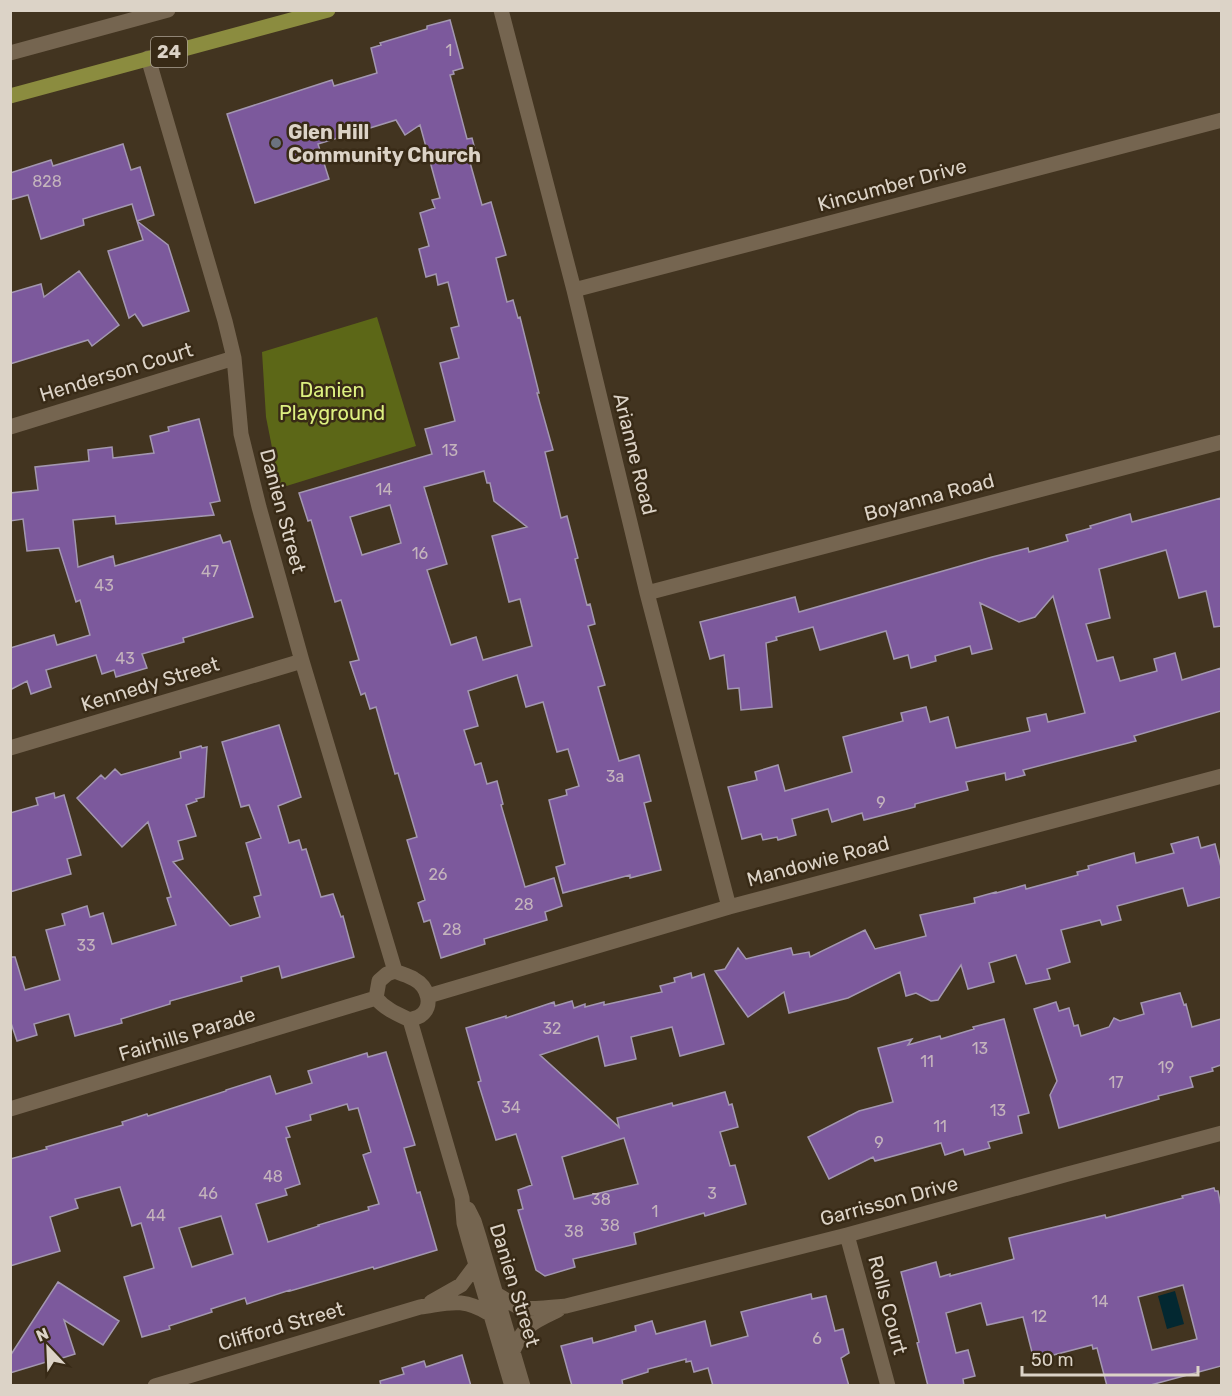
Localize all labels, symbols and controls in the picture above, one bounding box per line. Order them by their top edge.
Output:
road number: 24 [151,37,187,67]
house number: 1 [446,41,452,60]
place label: Glen Hill Community Church [288,120,481,167]
marker: Glen Hill Community Church [269,136,283,150]
street label: Kincumber Drive [815,154,969,216]
house number: 828 [32,172,62,191]
street label: Henderson Court [36,337,196,407]
park label: Danien Playground [279,378,385,425]
street label: Arianne Road [608,391,662,517]
house number: 13 [442,441,458,460]
street label: Danien Street [255,446,311,576]
street label: Boyanna Road [861,468,997,526]
house number: 14 [376,480,392,499]
house number: 16 [412,544,429,563]
house number: 47 [201,562,219,581]
house number: 43 [94,576,114,595]
house number: 43 [115,649,135,668]
street label: Kennedy Street [78,652,222,716]
house number: 3a [606,767,624,786]
house number: 9 [876,793,886,812]
street label: Mandowie Road [744,830,892,892]
house number: 26 [428,865,448,884]
house number: 28 [514,895,534,914]
house number: 28 [442,920,462,939]
house number: 33 [76,936,96,955]
street label: Fairhills Parade [116,1002,258,1066]
house number: 32 [542,1019,562,1038]
house number: 13 [972,1039,988,1058]
house number: 11 [920,1052,934,1071]
house number: 19 [1158,1058,1174,1077]
house number: 17 [1108,1073,1124,1092]
house number: 34 [501,1098,521,1117]
house number: 13 [990,1101,1006,1120]
house number: 11 [933,1117,947,1136]
house number: 9 [874,1133,884,1152]
house number: 48 [263,1167,283,1186]
street label: Garrisson Drive [817,1171,961,1231]
house number: 46 [198,1184,218,1203]
house number: 3 [707,1184,717,1203]
house number: 38 [591,1190,611,1209]
house number: 1 [652,1202,658,1221]
house number: 44 [146,1206,166,1225]
house number: 38 [600,1216,620,1235]
street label: Danien Street [485,1220,545,1350]
house number: 38 [564,1222,584,1241]
street label: Rolls Court [863,1253,913,1357]
house number: 14 [1092,1292,1108,1311]
street label: Clifford Street [215,1296,347,1355]
house number: 12 [1031,1307,1047,1326]
north arrow [18,1318,78,1378]
text: N [33,1324,51,1346]
house number: 6 [812,1329,822,1348]
scale bar [1022,1339,1198,1377]
text: 50 m [1031,1349,1074,1371]

